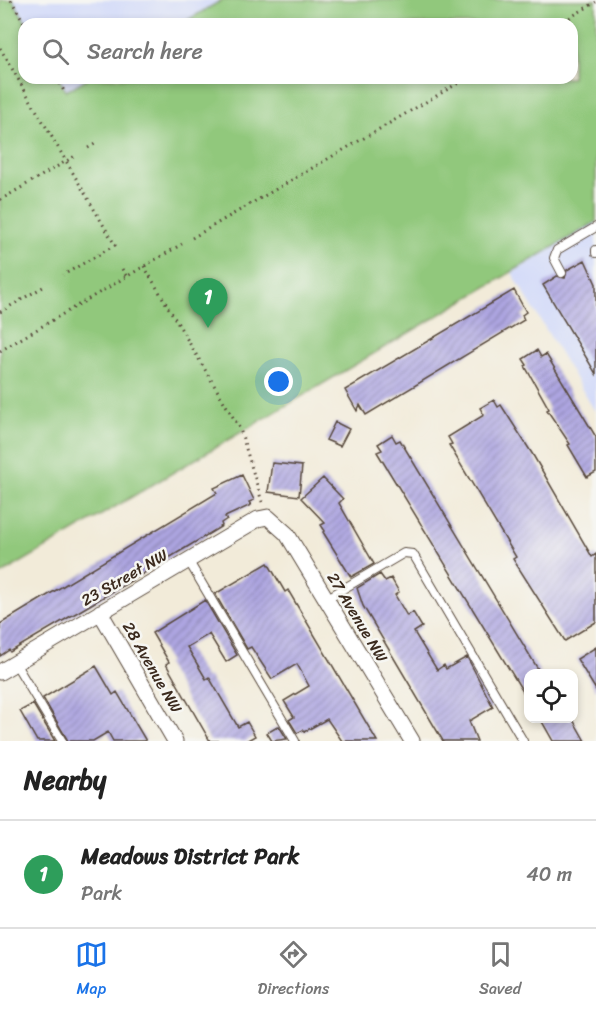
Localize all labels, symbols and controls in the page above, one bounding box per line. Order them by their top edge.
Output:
search box [18,18,578,84]
text: Search here [87,32,203,71]
icon: search [39,35,72,68]
pin: 1 [188,278,228,328]
your location [264,367,293,396]
street label: 23 Street NW [75,541,174,614]
street label: 27 Avenue NW [319,566,396,669]
street label: 28 Avenue NW [115,616,191,719]
map controls [524,669,578,723]
button: locate [524,669,578,723]
text: Nearby [24,757,106,803]
text: Meadows District Park [81,837,299,876]
text: 1 [39,857,48,892]
text: 40 m [526,857,572,892]
text: Park [81,876,122,911]
tab: Map [75,938,108,1003]
tab: Directions [258,938,329,1003]
tab: Saved [479,938,521,1003]

